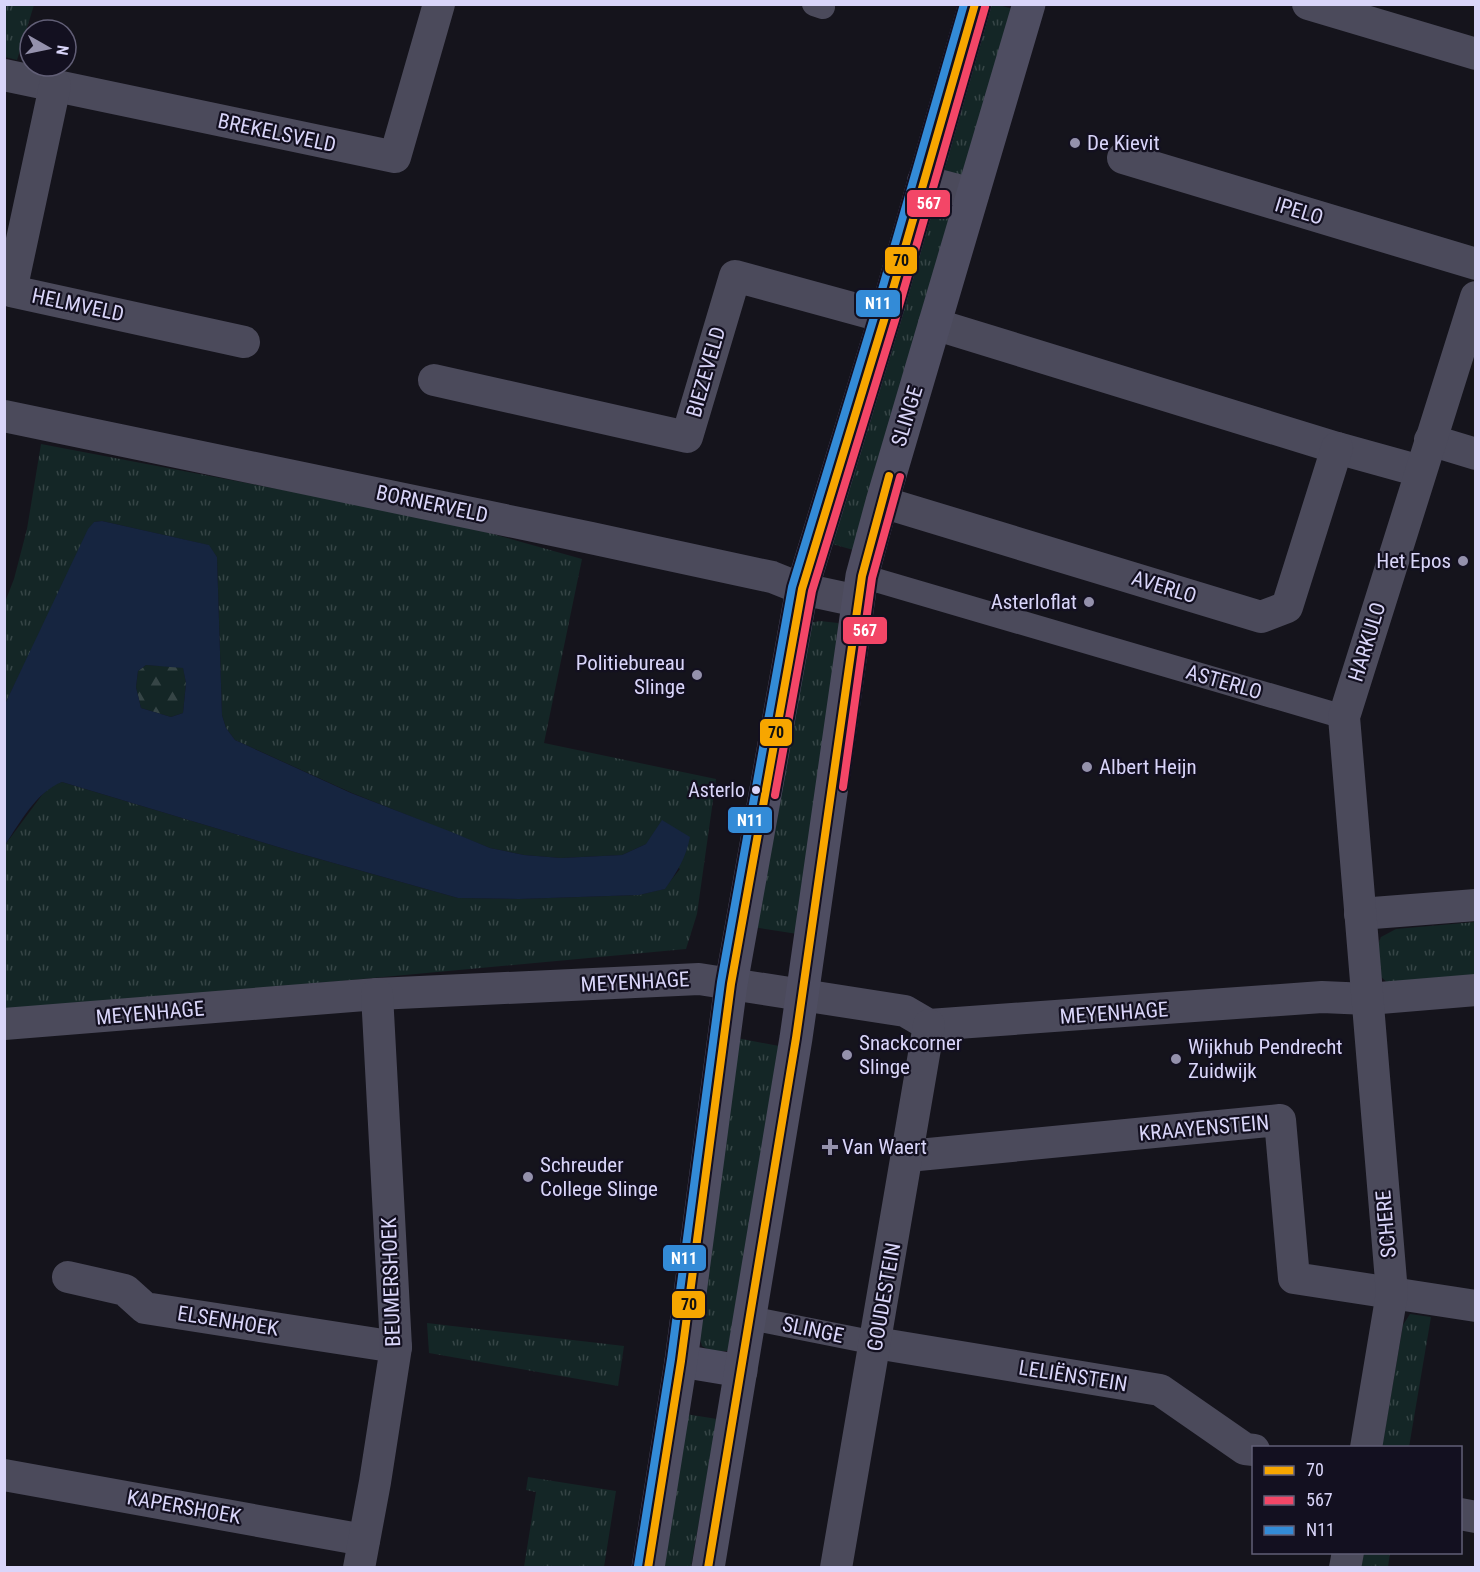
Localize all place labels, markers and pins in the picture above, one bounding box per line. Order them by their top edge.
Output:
place label: De Kievit [1087,131,1160,155]
marker: De Kievit [1068,136,1082,150]
place label: Het Epos [1376,549,1451,573]
marker: Het Epos [1456,554,1470,568]
place label: Asterloflat [991,590,1077,614]
marker: Asterloflat [1082,595,1096,609]
place label: Politiebureau Slinge [576,651,685,699]
marker: Politiebureau Slinge [690,668,704,682]
place label: Albert Heijn [1099,755,1197,779]
marker: Albert Heijn [1080,760,1094,774]
place label: Asterlo [688,778,745,802]
marker: Asterlo [750,784,762,796]
place label: Snackcorner Slinge [859,1031,962,1079]
place label: Wijkhub Pendrecht Zuidwijk [1188,1035,1343,1083]
marker: Snackcorner Slinge [840,1048,854,1062]
marker: Wijkhub Pendrecht Zuidwijk [1169,1052,1183,1066]
place label: Van Waert [842,1135,927,1159]
marker: Van Waert [823,1140,837,1154]
place label: Schreuder College Slinge [540,1153,658,1201]
marker: Schreuder College Slinge [521,1170,535,1184]

